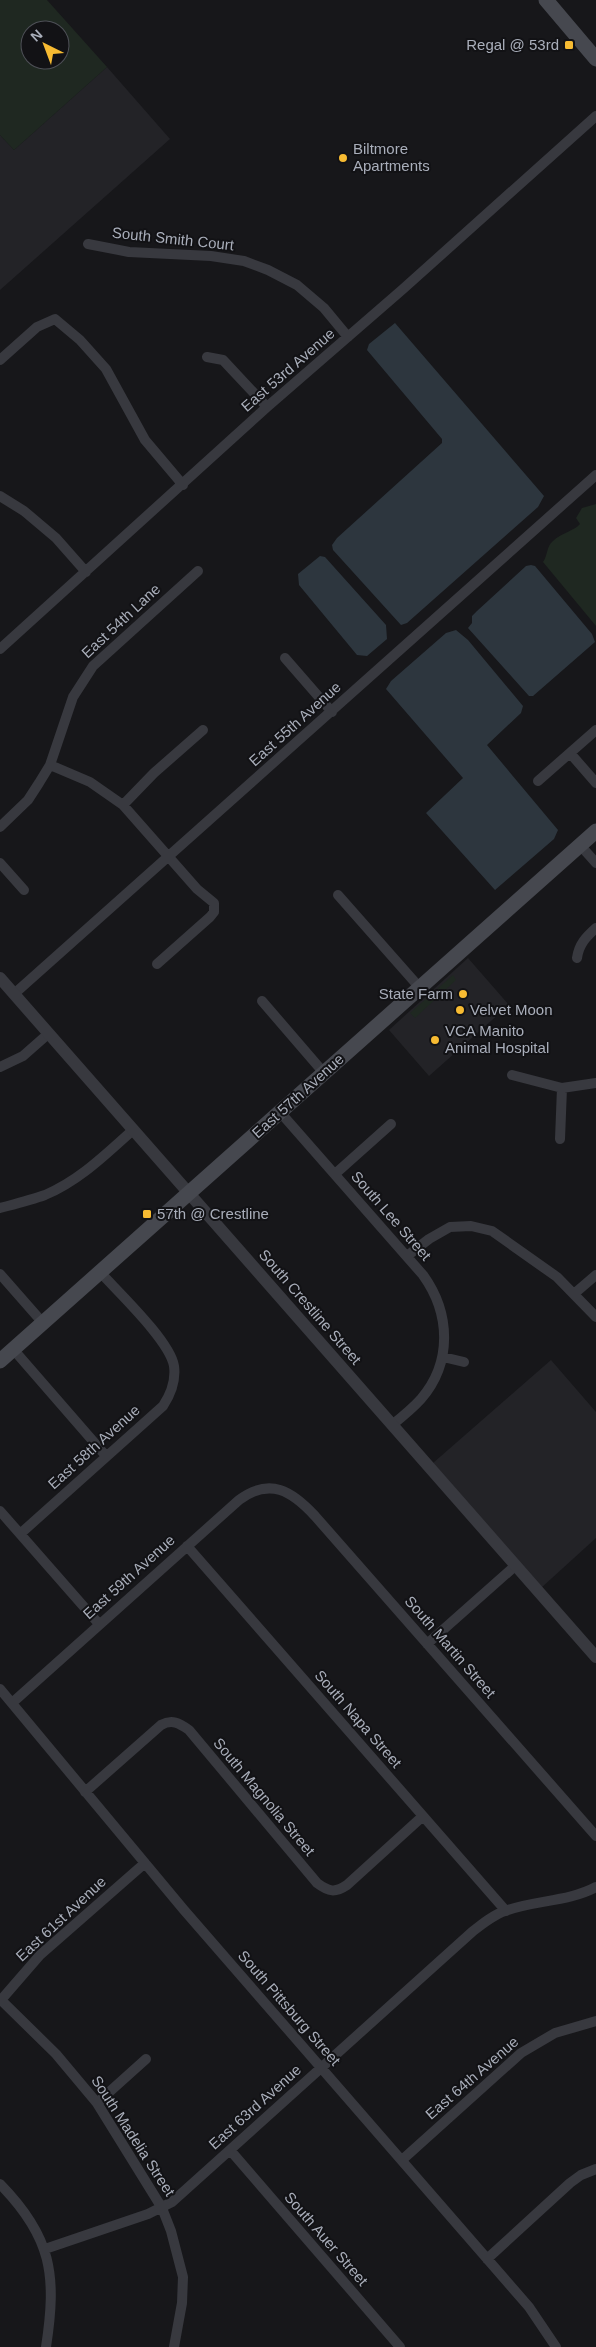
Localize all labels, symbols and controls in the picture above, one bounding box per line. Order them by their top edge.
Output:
north arrow [20,20,70,70]
text: N [27,26,45,45]
place label: Regal @ 53rd [466,36,559,53]
marker: Regal @ 53rd [563,39,575,51]
place label: Biltmore Apartments [353,140,430,174]
marker: Biltmore Apartments [337,152,349,164]
street label: South Smith Court [111,224,236,253]
street label: East 53rd Avenue [238,324,338,415]
street label: East 54th Lane [78,580,163,661]
street label: East 55th Avenue [245,678,344,769]
place label: State Farm [379,985,453,1002]
marker: State Farm [457,988,469,1000]
place label: Velvet Moon [470,1001,553,1018]
marker: Velvet Moon [454,1004,466,1016]
place label: VCA Manito Animal Hospital [445,1022,549,1056]
marker: VCA Manito Animal Hospital [429,1034,441,1046]
street label: East 57th Avenue [248,1050,347,1141]
street label: South Lee Street [348,1168,435,1264]
place label: 57th @ Crestline [157,1205,269,1222]
marker: 57th @ Crestline [141,1208,153,1220]
street label: South Crestline Street [256,1246,365,1368]
street label: East 58th Avenue [44,1401,143,1492]
street label: East 59th Avenue [79,1531,178,1622]
street label: South Martin Street [402,1592,500,1702]
street label: South Napa Street [311,1667,406,1771]
street label: South Magnolia Street [210,1734,319,1860]
street label: East 61st Avenue [12,1873,109,1965]
street label: South Pittsburg Street [235,1947,344,2069]
street label: East 64th Avenue [422,2033,522,2123]
street label: East 63rd Avenue [205,2061,304,2152]
street label: South Madelia Street [88,2072,179,2200]
street label: South Auer Street [281,2188,372,2290]

